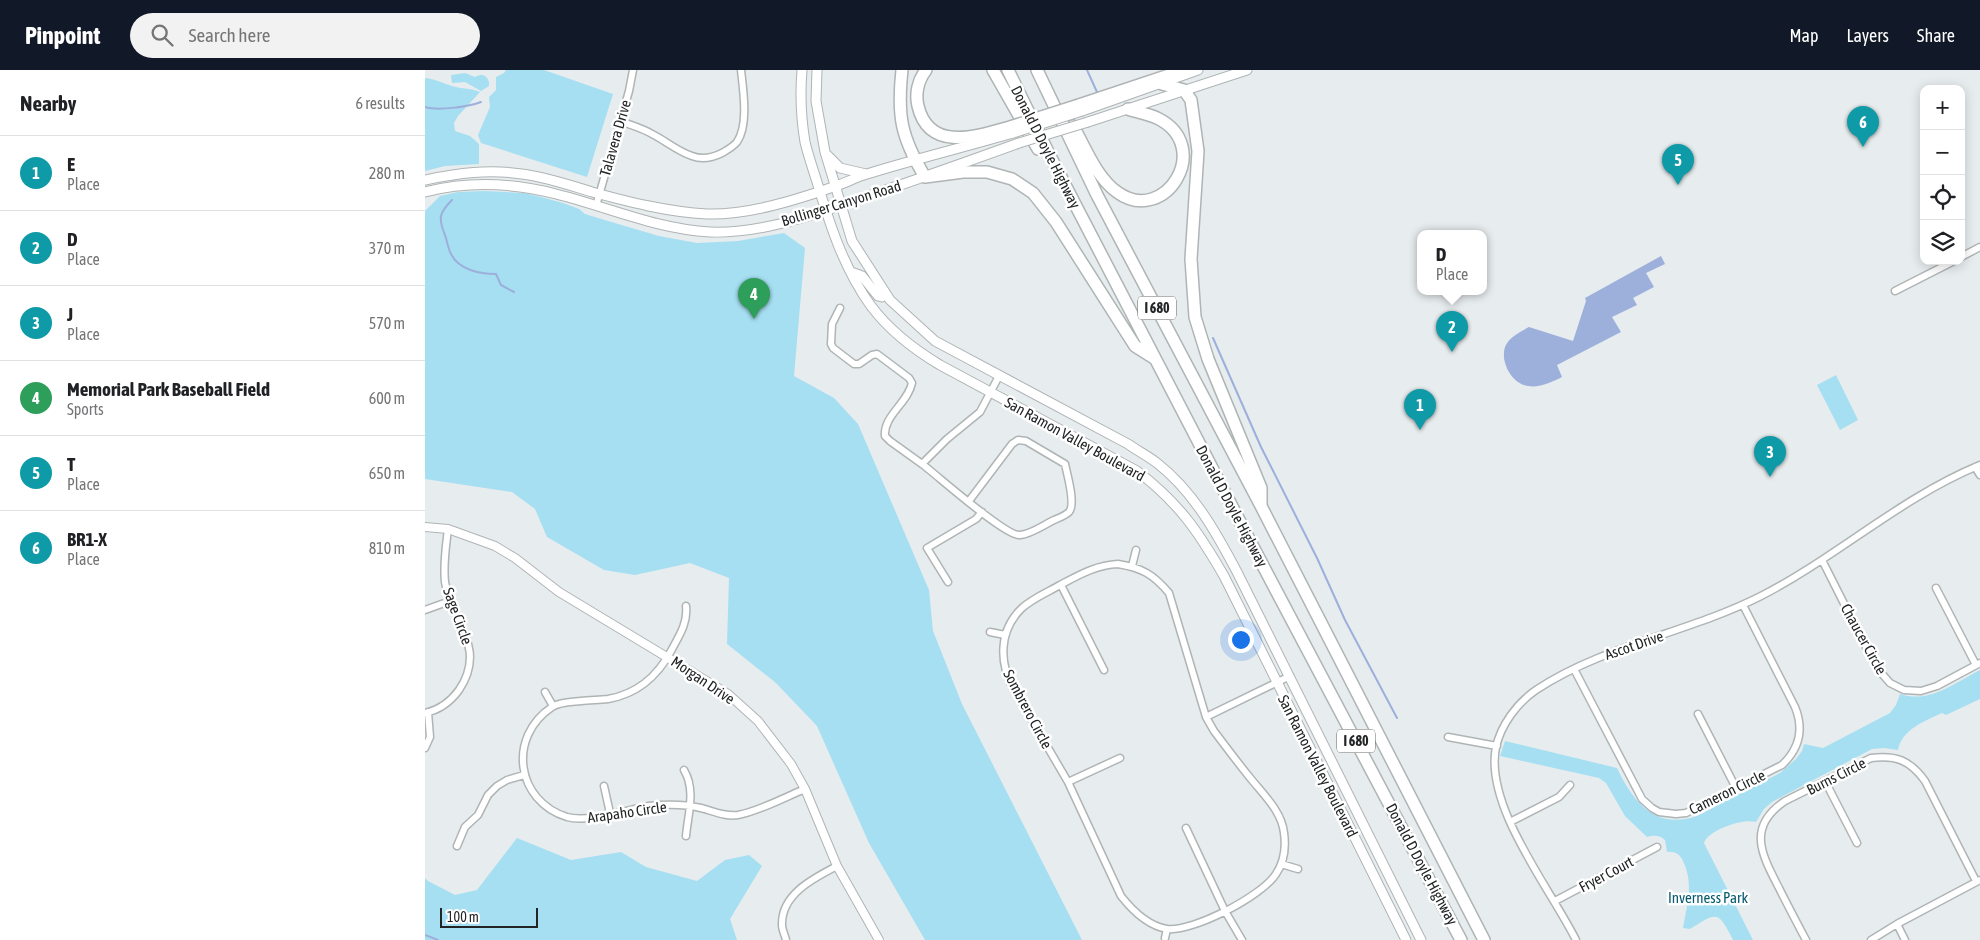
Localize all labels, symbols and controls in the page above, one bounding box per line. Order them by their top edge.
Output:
search box [130,13,480,58]
icon: search [148,21,176,49]
text: Pinpoint [25,22,100,49]
text: Search here [188,24,270,46]
text: Map [1789,25,1818,46]
text: Layers [1846,25,1889,46]
text: Share [1917,25,1955,46]
street label: Donald D Doyle Highway [1008,83,1084,211]
map controls [1920,85,1965,265]
button: + [1920,85,1965,130]
text: Nearby [20,91,76,115]
text: 6 results [355,94,405,112]
street label: Talavera Drive [596,98,634,178]
pin: 6 [1847,106,1879,147]
button: − [1920,130,1965,175]
pin: 5 [1662,144,1694,185]
text: E [67,153,75,175]
text: 1 [32,164,40,182]
text: 280 m [369,164,405,182]
text: Place [67,175,100,193]
button: locate [1920,175,1965,220]
street label: Bollinger Canyon Road [779,177,903,229]
button: layers [1920,220,1965,265]
text: D [67,228,78,250]
popup [1417,230,1487,295]
text: 2 [32,239,40,257]
text: 370 m [369,239,405,257]
text: D [1436,243,1446,265]
text: Place [67,250,100,268]
text: Place [1436,265,1468,283]
pin: 4 [738,278,770,319]
road number: I 680 [1138,297,1176,320]
text: J [67,303,73,325]
pin: 2 [1436,311,1468,352]
text: 3 [32,314,40,332]
text: 570 m [369,314,405,332]
text: Place [67,325,100,343]
text: Memorial Park Baseball Field [67,378,270,400]
text: 4 [32,389,40,407]
text: 600 m [369,389,405,407]
pin: 1 [1404,389,1436,430]
street label: San Ramon Valley Boulevard [1002,393,1148,485]
text: Sports [67,400,104,418]
pin: 3 [1754,436,1786,477]
street label: Donald D Doyle Highway [1193,442,1271,570]
text: T [67,453,75,475]
text: 5 [32,464,40,482]
text: 650 m [369,464,405,482]
text: Place [67,475,100,493]
text: BR1-X [67,528,107,550]
text: 6 [32,539,40,557]
text: 810 m [369,539,405,557]
text: Place [67,550,100,568]
street label: Sage Circle [440,585,476,647]
street label: Chaucer Circle [1838,601,1890,677]
your location [1228,627,1254,653]
street label: Ascot Drive [1603,627,1666,663]
street label: Morgan Drive [668,653,738,707]
street label: Sombrero Circle [1000,667,1056,751]
street label: San Ramon Valley Boulevard [1275,692,1361,840]
road number: I 680 [1337,729,1375,752]
street label: Burns Circle [1804,754,1869,798]
street label: Cameron Circle [1686,766,1768,818]
street label: Arapaho Circle [586,798,668,826]
street label: Donald D Doyle Highway [1383,800,1461,928]
street label: Fryer Court [1576,853,1636,895]
park label: Inverness Park [1668,889,1748,906]
scale bar [440,905,537,928]
text: 100 m [447,909,479,925]

